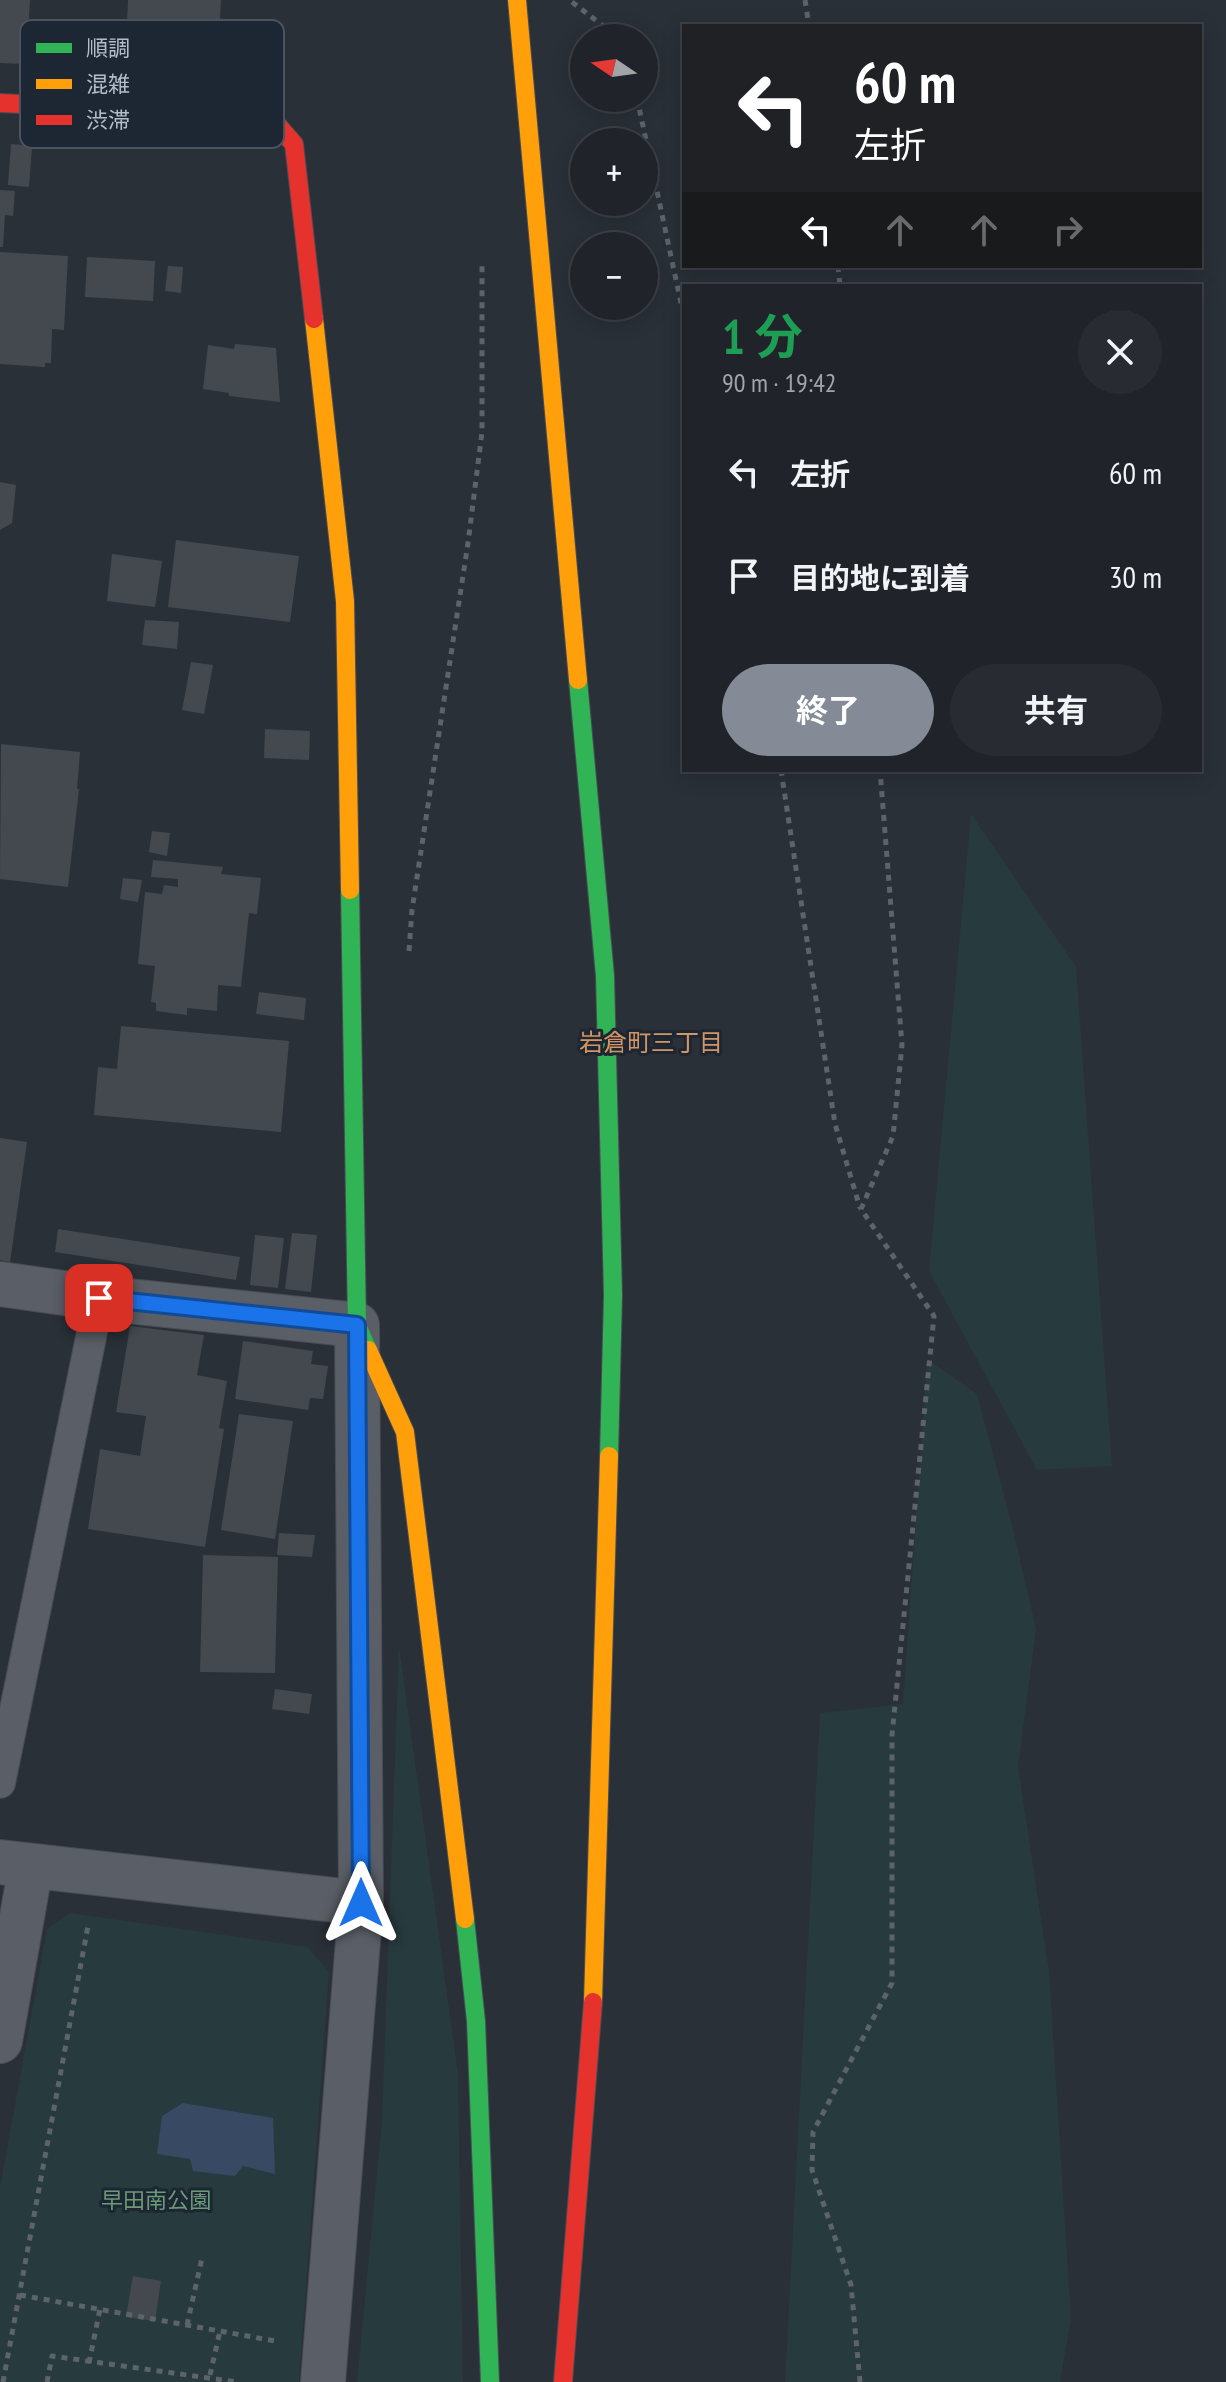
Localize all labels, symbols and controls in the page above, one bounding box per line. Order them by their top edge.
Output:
legend [20,20,284,148]
north arrow [570,24,658,112]
map controls [570,24,658,320]
text: 順調 [86,34,130,62]
text: 60 m [854,46,956,118]
icon: left [722,56,826,160]
text: 混雑 [86,70,130,98]
text: 渋滞 [86,106,130,134]
text: 左折 [854,121,926,168]
button: + [570,128,658,216]
icon: left [794,208,838,252]
icon: ahead [878,208,922,252]
icon: ahead [962,208,1006,252]
icon: right [1046,208,1090,252]
button: − [570,232,658,320]
text: 1 分 [722,305,803,367]
button: close [1078,310,1162,394]
text: 90 m · 19:42 [722,366,837,399]
icon: left [722,450,766,494]
text: 60 m [1109,453,1162,492]
text: 左折 [790,454,850,493]
icon: arrive [722,554,766,598]
text: 30 m [1109,557,1162,596]
text: 目的地に到着 [790,558,970,597]
button: 終了 [722,664,934,756]
button: 共有 [950,664,1162,756]
district label: 岩倉町三丁目 [579,1027,723,1058]
pin [65,1264,133,1332]
icon: arrive [77,1276,121,1320]
position arrow [319,1861,403,1945]
park label: 早田南公園 [101,2186,211,2214]

